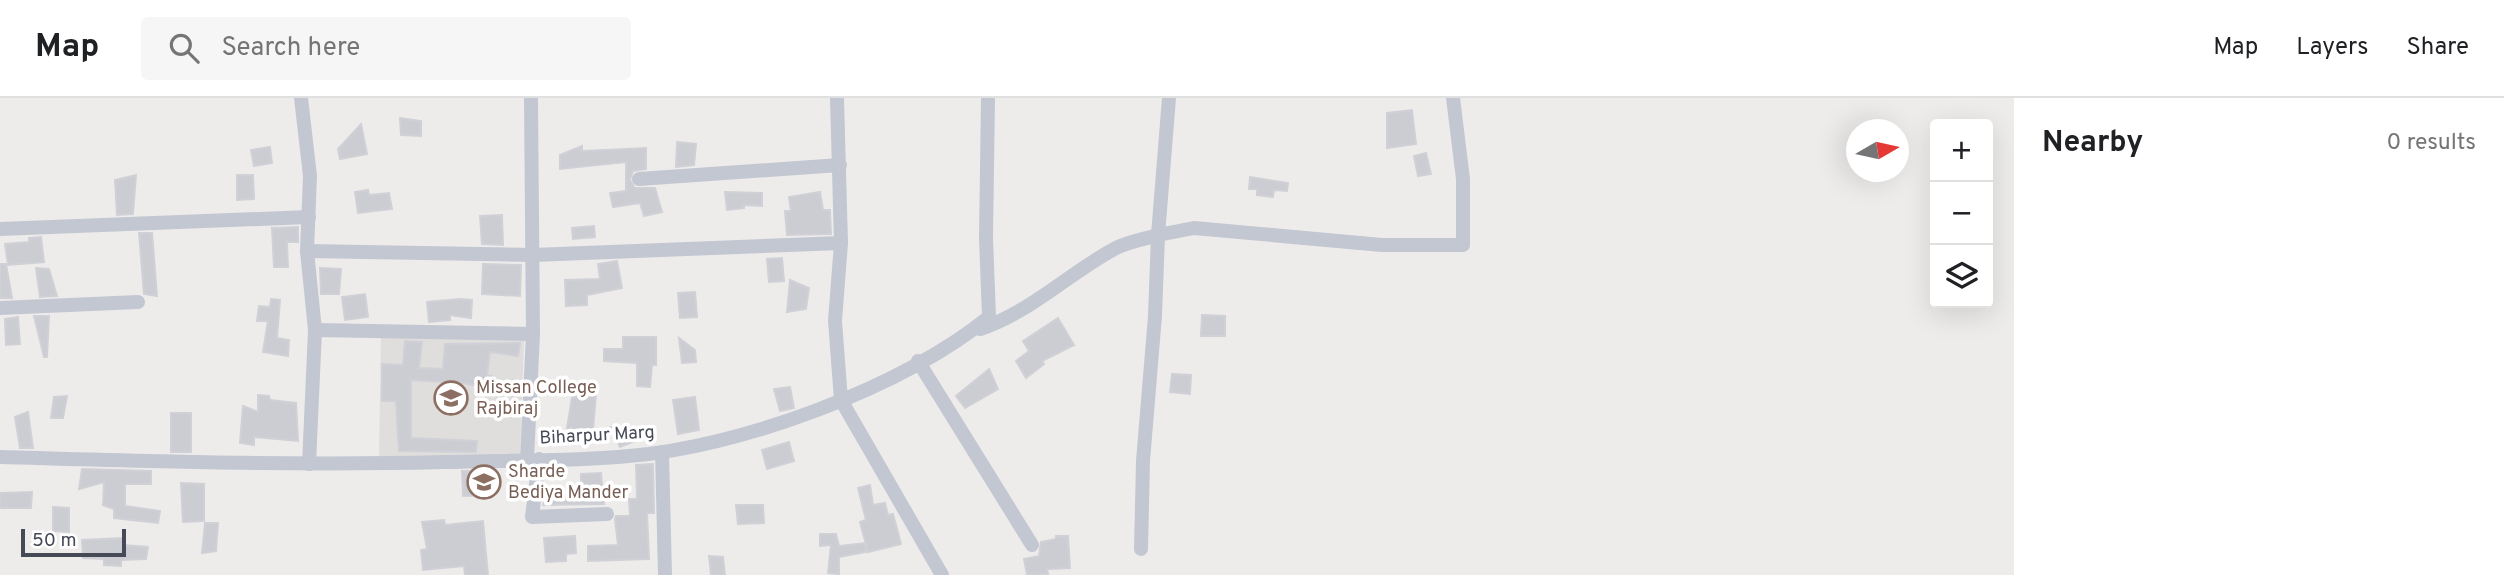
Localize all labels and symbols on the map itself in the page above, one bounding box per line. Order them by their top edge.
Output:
north arrow [1846,119,1909,182]
place label: Missan College Rajbiraj [476,377,597,421]
school or university icon: Missan College Rajbiraj [432,379,470,417]
street label: Biharpur Marg [539,422,655,450]
place label: Sharde Bediya Mander [508,461,629,505]
school or university icon: Sharde Bediya Mander [465,463,503,501]
scale bar [21,526,126,558]

